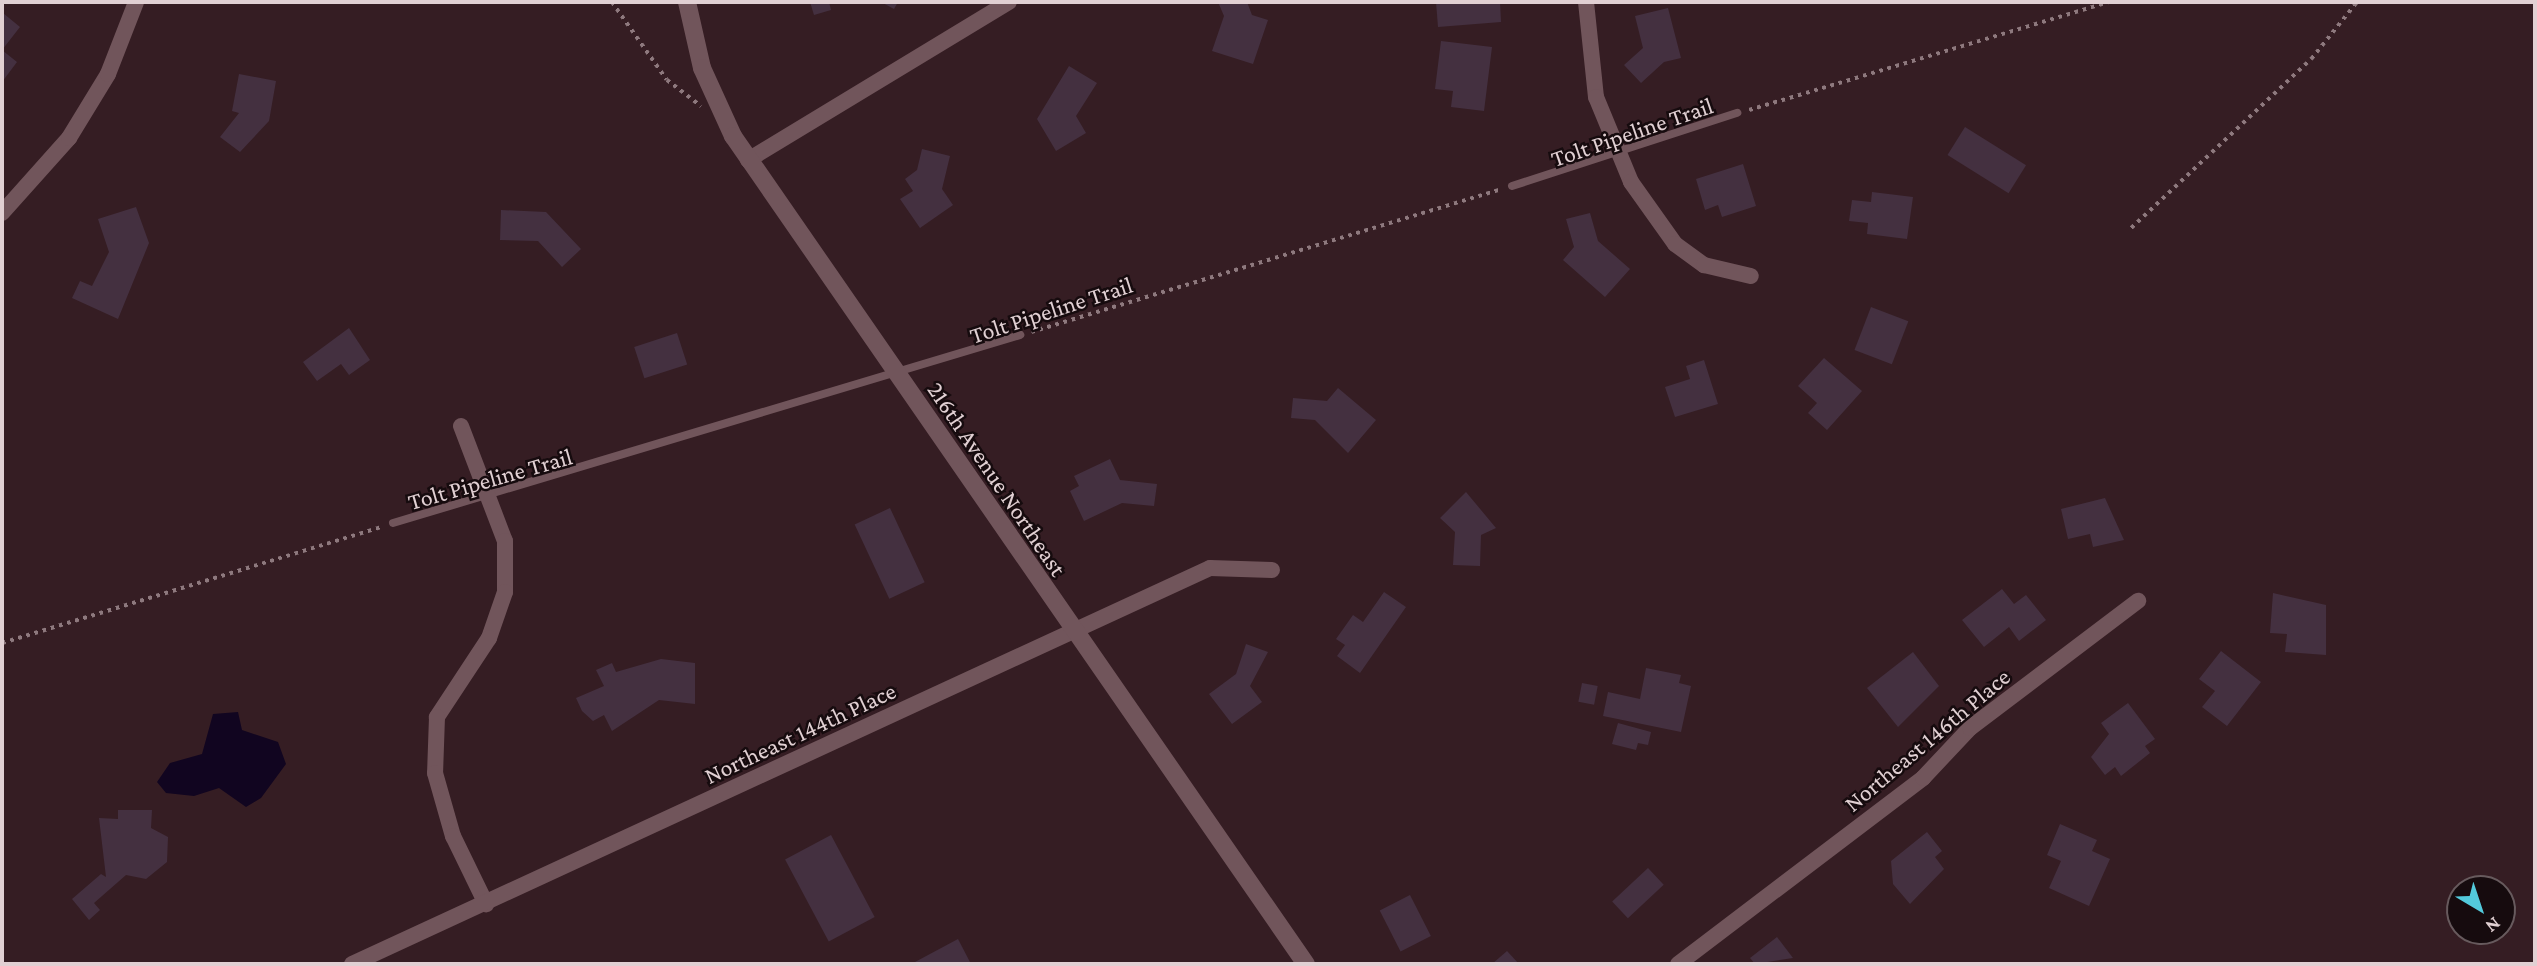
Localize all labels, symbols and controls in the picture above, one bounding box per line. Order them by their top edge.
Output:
street label: Tolt Pipeline Trail [1547,91,1717,173]
street label: Tolt Pipeline Trail [966,270,1136,350]
street label: 216th Avenue Northeast [921,376,1073,582]
street label: Tolt Pipeline Trail [405,442,575,516]
street label: Northeast 146th Place [1838,662,2016,818]
street label: Northeast 144th Place [700,676,900,790]
north arrow [2446,875,2516,945]
text: N [2482,913,2505,937]

